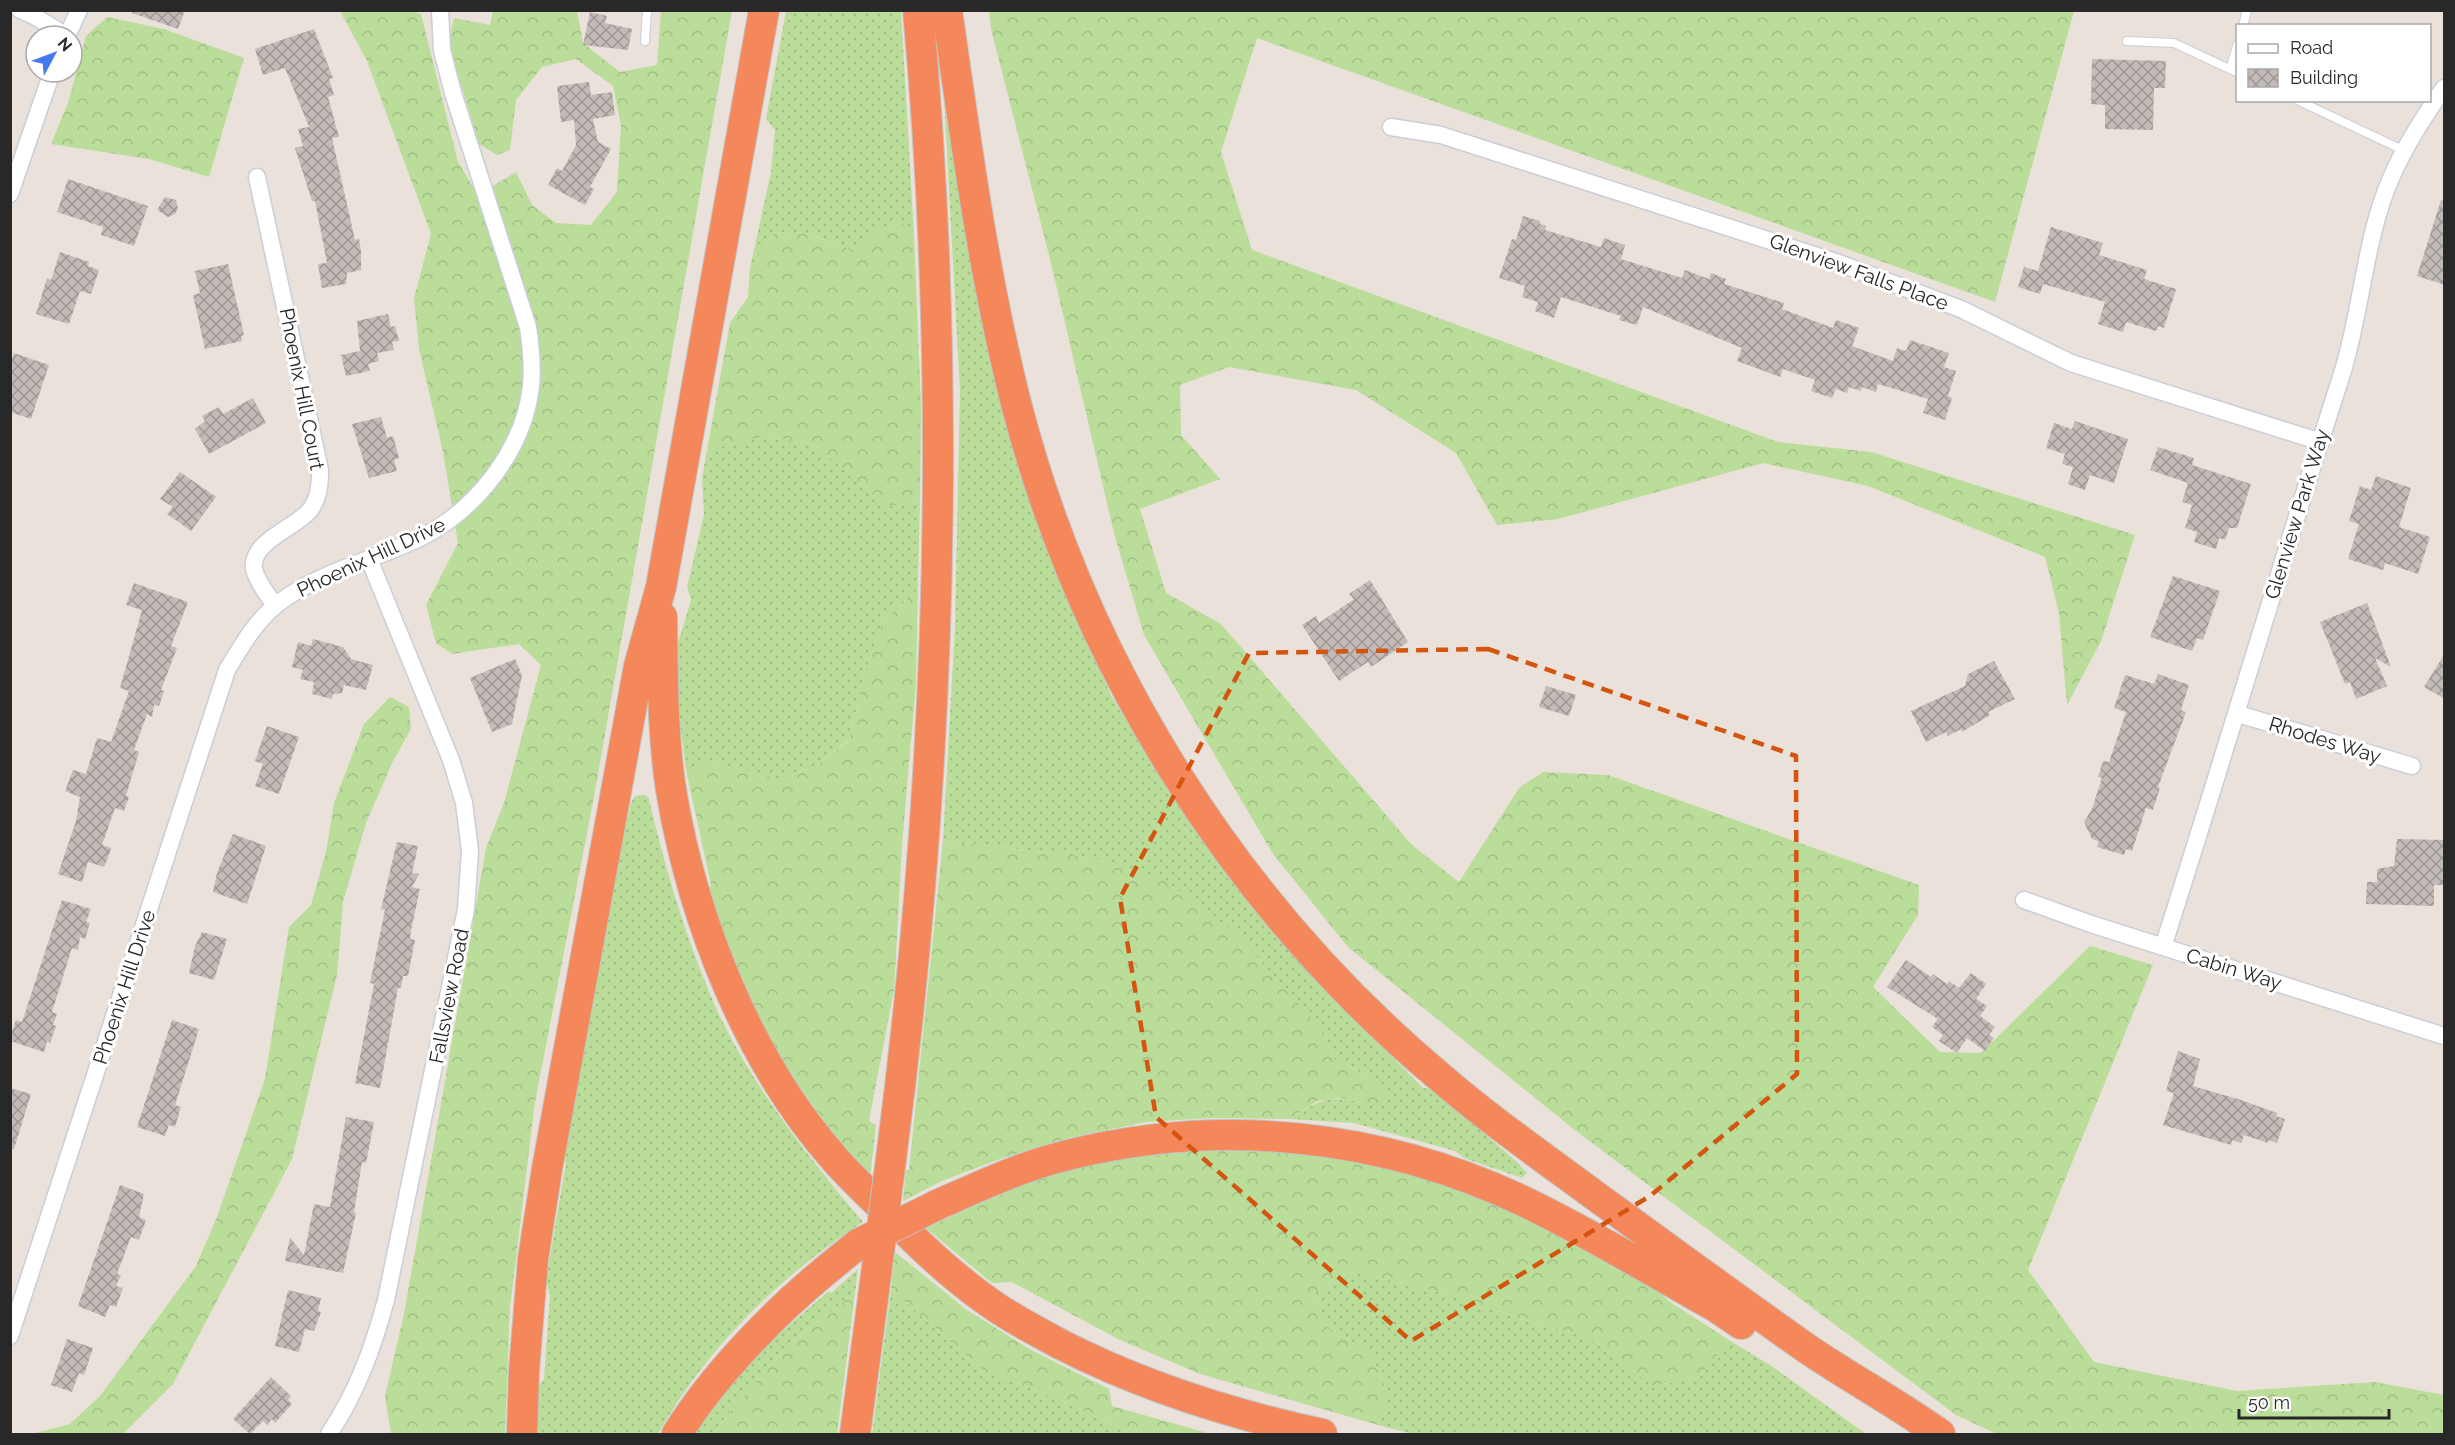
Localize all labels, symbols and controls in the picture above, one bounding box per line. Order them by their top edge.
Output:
north arrow [24,24,84,84]
legend [2236,24,2431,102]
text: N [54,34,76,55]
text: Road [2290,37,2333,58]
text: Building [2290,67,2358,88]
street label: Glenview Falls Place [1766,228,1952,316]
street label: Phoenix Hill Court [275,306,330,472]
street label: Glenview Park Way [2260,426,2334,602]
street label: Phoenix Hill Drive [293,512,449,602]
street label: Rhodes Way [2266,712,2384,768]
street label: Phoenix Hill Drive [88,906,160,1067]
street label: Fallsview Road [424,926,474,1066]
street label: Cabin Way [2183,943,2285,995]
scale bar [2239,1382,2389,1420]
text: 50 m [2248,1392,2290,1413]

